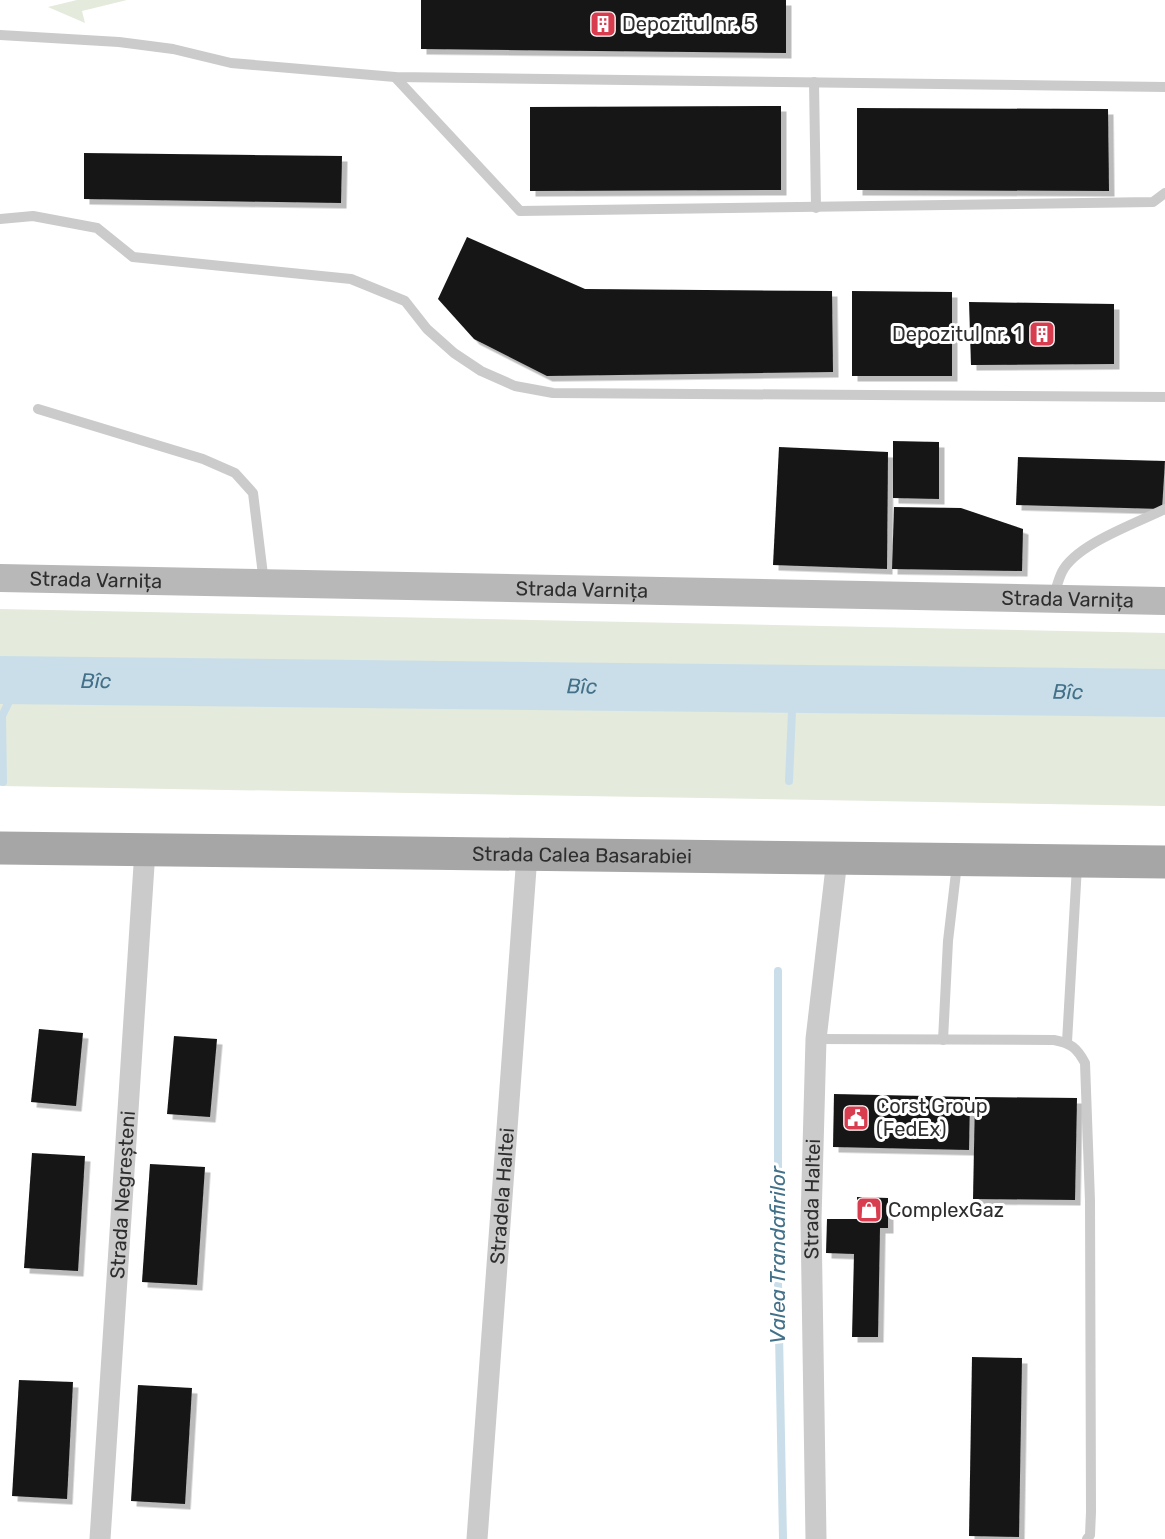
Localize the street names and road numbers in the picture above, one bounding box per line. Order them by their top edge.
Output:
street label: Strada Varnița [29,567,162,593]
street label: Strada Varnița [515,576,648,603]
street label: Strada Varnița [1001,586,1134,612]
street label: Strada Calea Basarabiei [472,842,692,868]
street label: Strada Negreșteni [105,1110,140,1280]
street label: Stradela Haltei [485,1127,519,1265]
street label: Strada Haltei [799,1138,825,1260]

